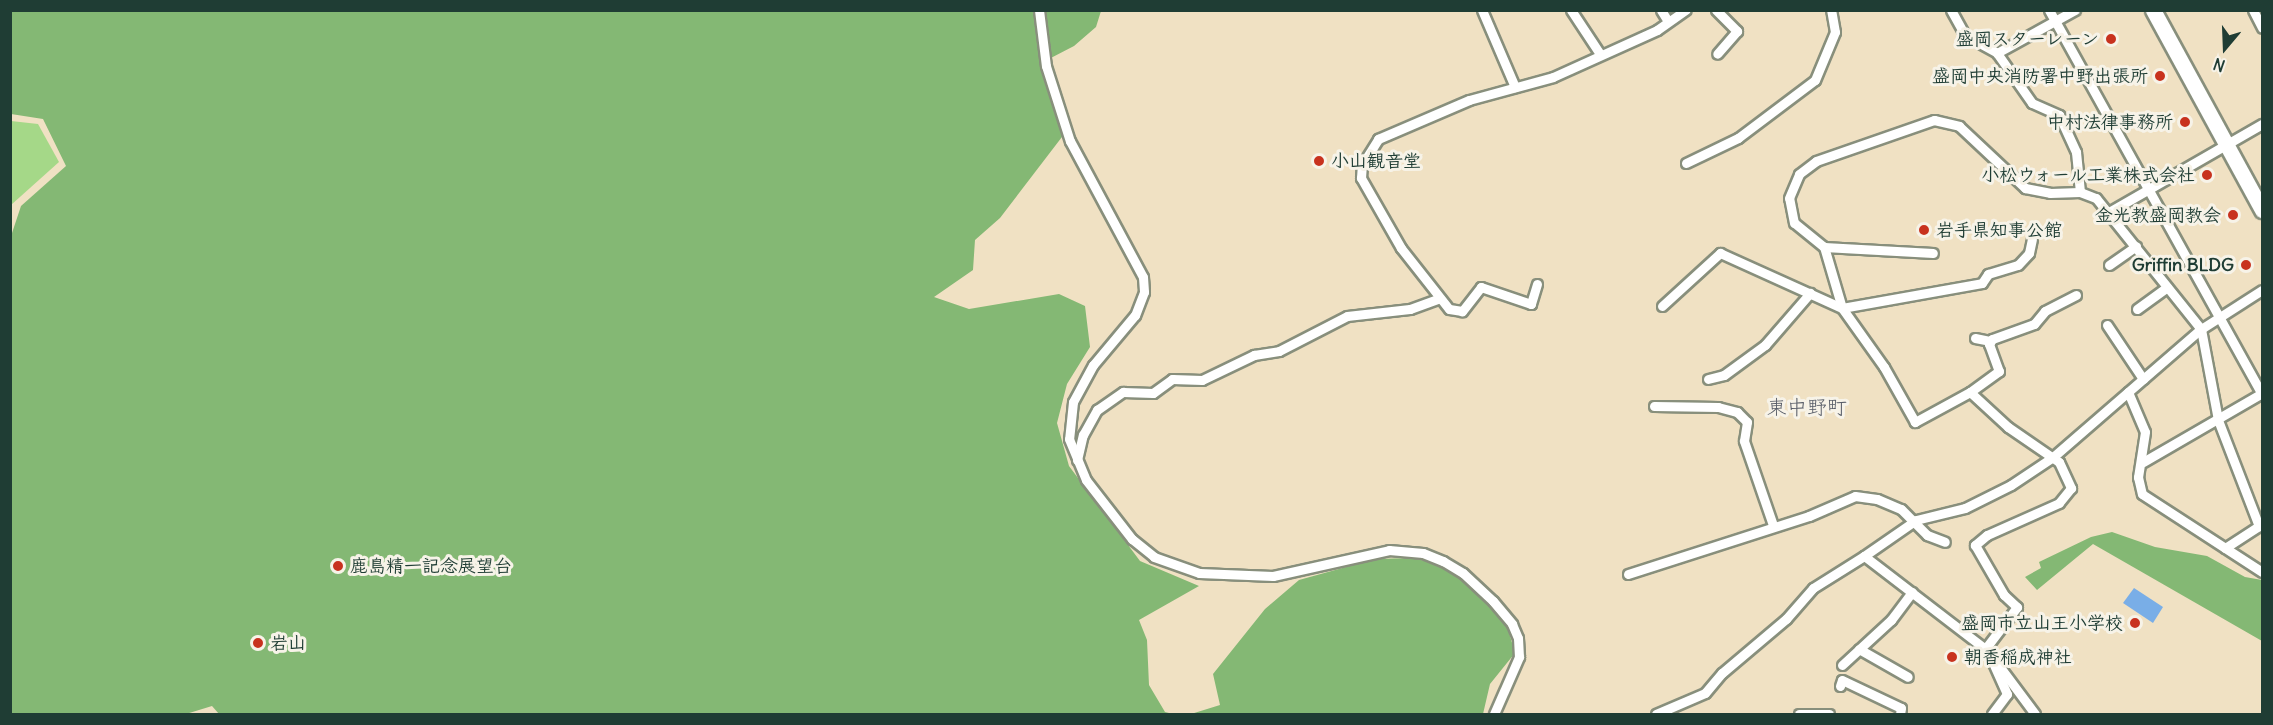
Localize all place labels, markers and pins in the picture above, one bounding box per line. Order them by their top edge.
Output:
place label: 盛岡スターレーン [1954,28,2099,50]
marker: 盛岡スターレーン [2104,32,2118,46]
place label: 盛岡中央消防署中野出張所 [1932,65,2148,87]
marker: 盛岡中央消防署中野出張所 [2153,69,2167,83]
place label: 中村法律事務所 [2047,111,2173,133]
marker: 中村法律事務所 [2178,115,2192,129]
place label: 小山観音堂 [1331,150,1421,172]
marker: 小山観音堂 [1312,154,1326,168]
place label: 小松ウォール工業株式会社 [1979,164,2195,186]
marker: 小松ウォール工業株式会社 [2200,168,2214,182]
place label: 金光教盛岡教会 [2095,204,2221,226]
marker: 金光教盛岡教会 [2226,208,2240,222]
place label: 岩手県知事公館 [1936,219,2062,241]
marker: 岩手県知事公館 [1917,223,1931,237]
place label: Griffin BLDG [2132,254,2234,276]
marker: Griffin BLDG [2239,258,2253,272]
place label: 鹿島精一記念展望台 [350,555,512,577]
marker: 鹿島精一記念展望台 [331,559,345,573]
place label: 盛岡市立山王小学校 [1961,612,2123,634]
marker: 盛岡市立山王小学校 [2128,616,2142,630]
place label: 岩山 [270,632,306,654]
marker: 岩山 [251,636,265,650]
place label: 朝香稲成神社 [1964,646,2072,668]
marker: 朝香稲成神社 [1945,650,1959,664]

